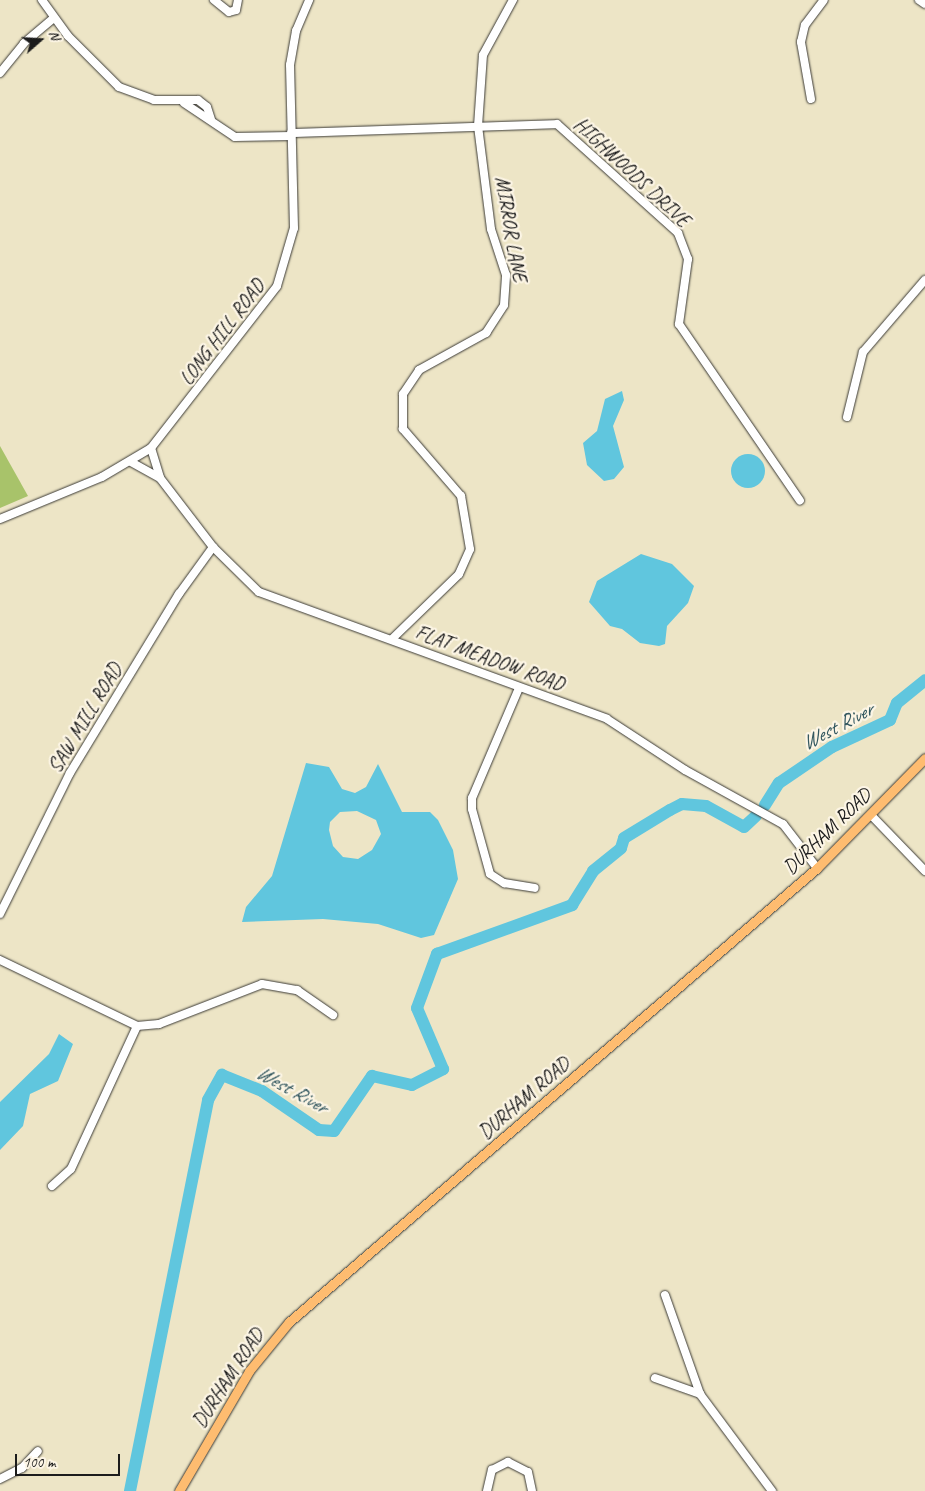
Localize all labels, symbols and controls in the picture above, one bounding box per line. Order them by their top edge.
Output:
north arrow [15,15,65,65]
text: N [45,28,64,42]
street label: HIGHWOODS DRIVE [569,112,695,232]
street label: MIRROR LANE [490,174,532,284]
street label: LONG HILL ROAD [174,274,270,390]
street label: FLAT MEADOW ROAD [411,620,569,696]
street label: SAW MILL ROAD [43,659,127,777]
water label: West River [797,697,877,755]
street label: DURHAM ROAD [778,783,876,879]
street label: DURHAM ROAD [473,1052,575,1144]
water label: West River [252,1059,332,1119]
street label: DURHAM ROAD [187,1324,269,1432]
scale bar [18,1444,122,1476]
text: 100 m [23,1453,55,1472]

